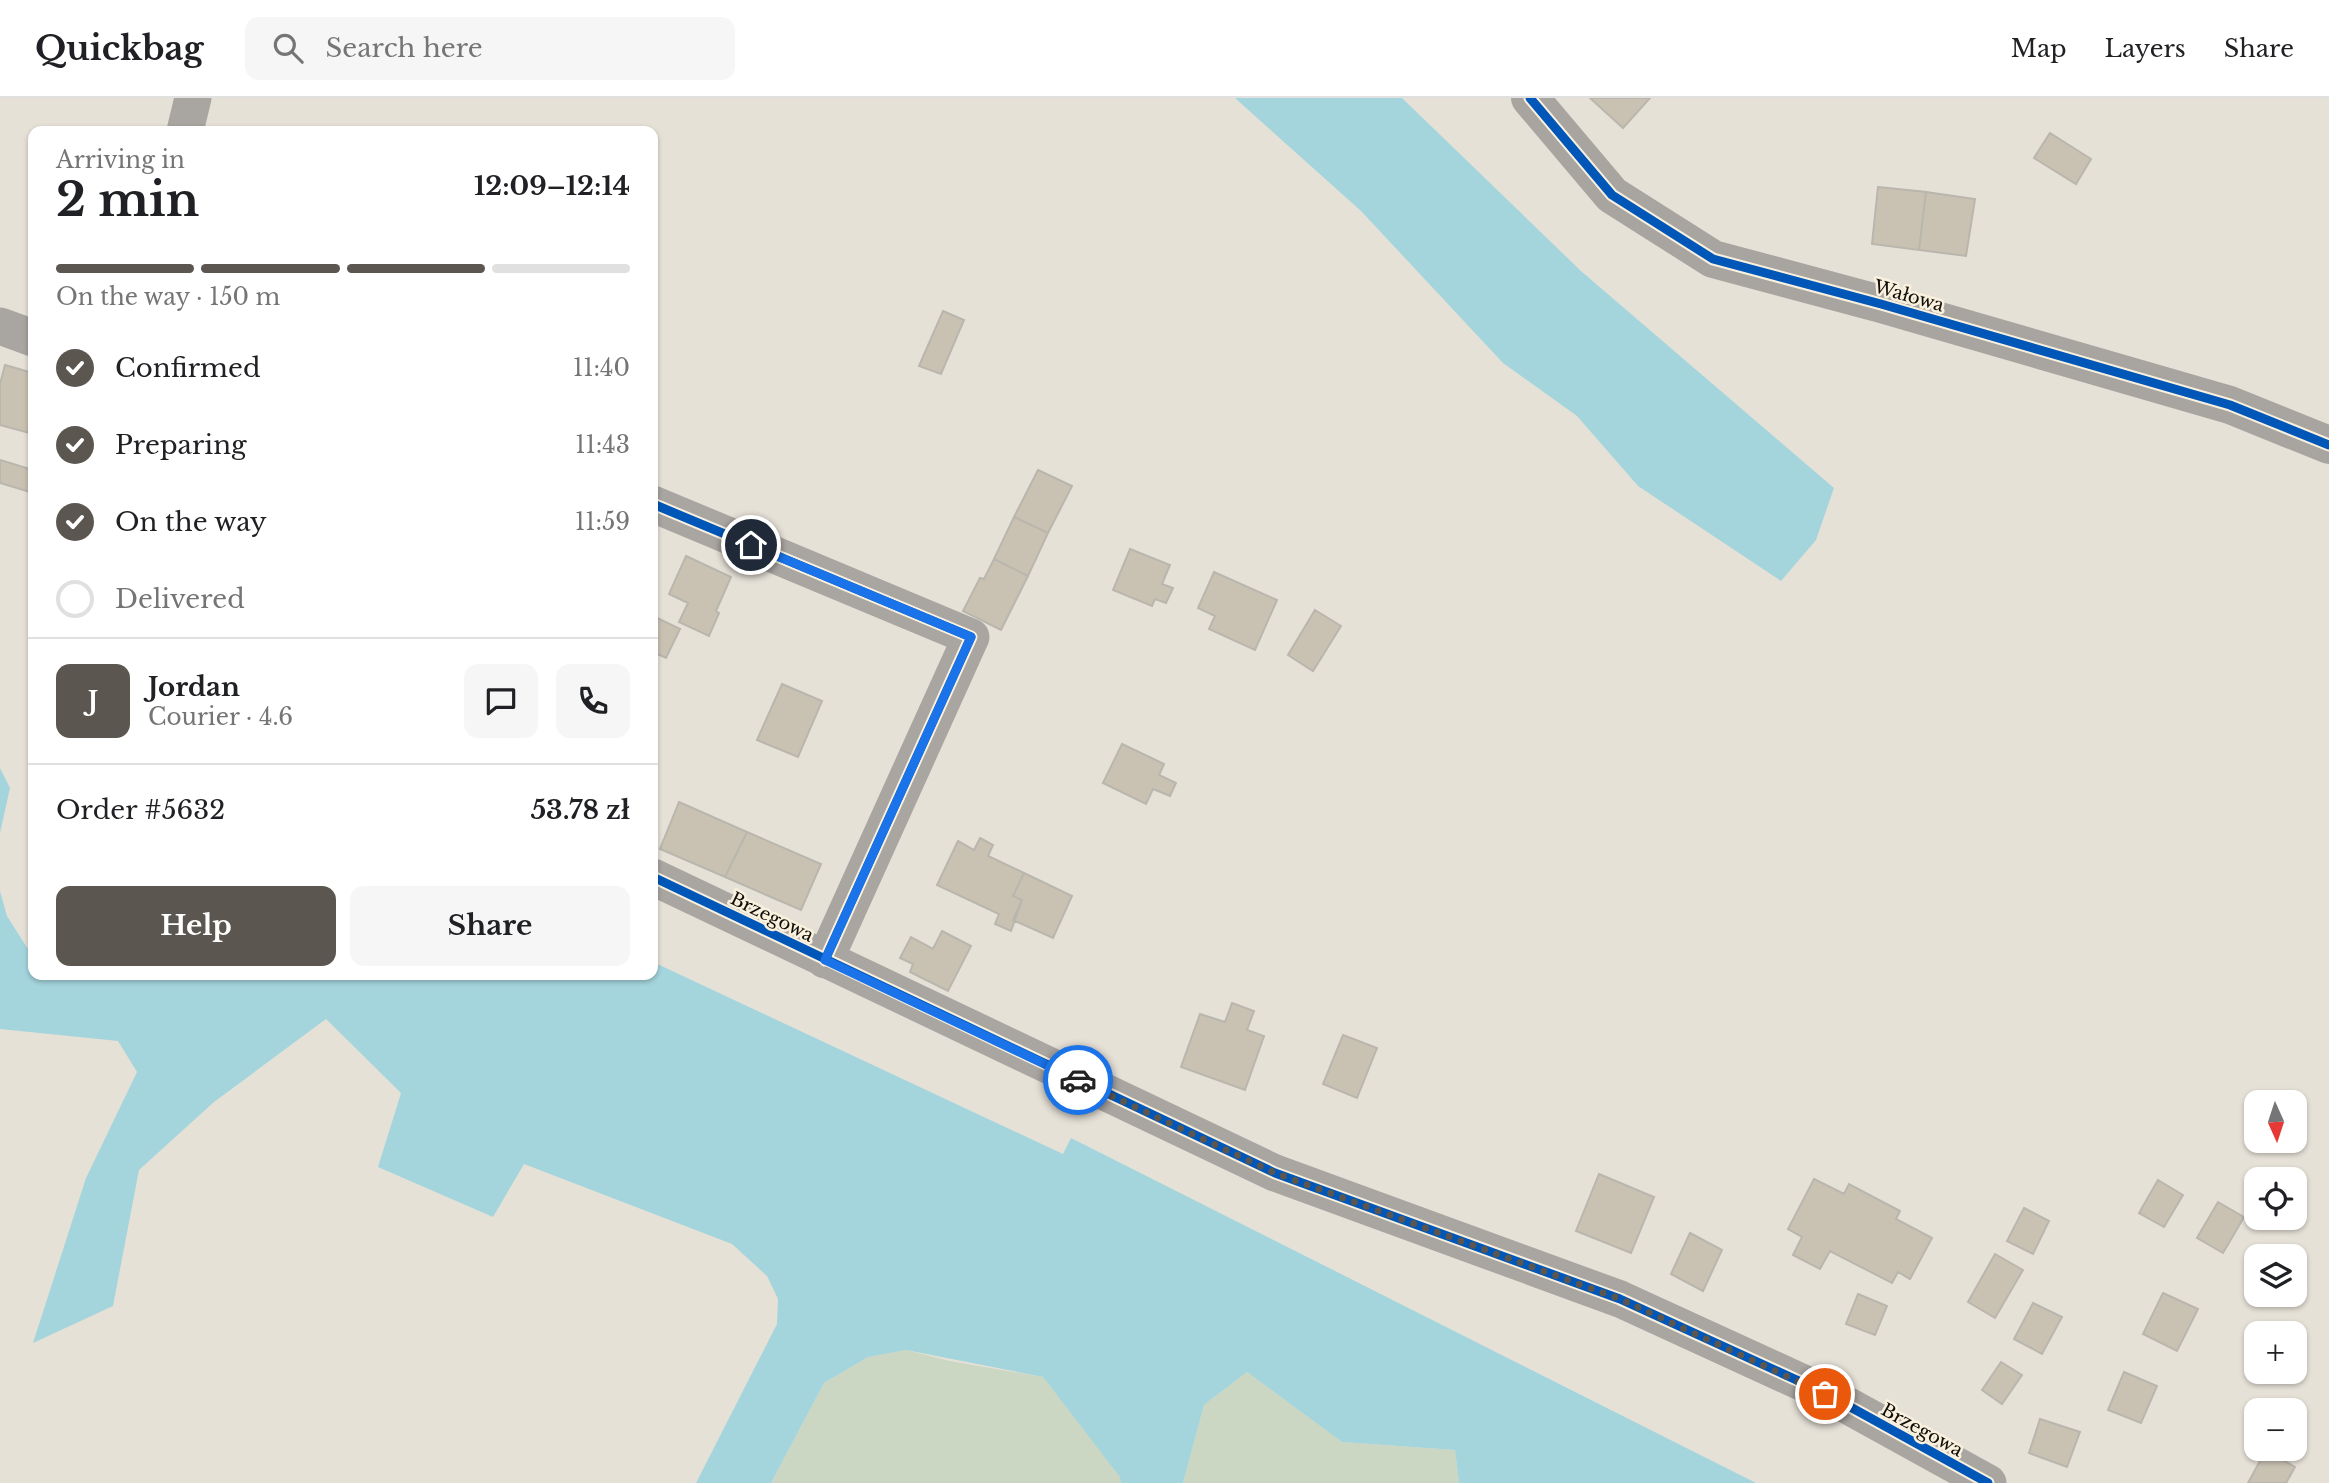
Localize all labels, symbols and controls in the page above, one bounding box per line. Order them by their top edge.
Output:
search box [245,17,735,80]
text: Quickbag [35,28,203,69]
icon: search [269,29,307,67]
text: Search here [325,32,483,64]
text: Map [2011,34,2067,63]
text: Layers [2105,34,2186,63]
text: Share [2224,34,2294,63]
text: Arriving in [56,146,185,174]
text: 12:09–12:14 [474,170,630,202]
text: 2 min [56,171,199,228]
street label: Wałowa [1870,275,1947,317]
text: On the way · 150 m [56,283,280,311]
icon: check [56,349,94,387]
text: Confirmed [115,352,260,384]
text: 11:40 [573,354,630,382]
icon: check [56,426,94,464]
text: Preparing [115,429,247,461]
text: 11:43 [575,431,630,459]
icon: check [56,503,94,541]
text: On the way [115,506,267,538]
text: 11:59 [575,508,630,536]
pin [721,515,781,575]
icon: home [732,526,770,564]
text: Delivered [115,583,245,615]
button: chat [464,664,538,738]
button: phone [556,664,630,738]
text: Jordan [148,671,240,703]
text: J [88,685,98,717]
text: Courier · 4.6 [148,703,293,731]
text: Order #5632 [56,794,225,826]
text: 53.78 zł [531,794,630,826]
button: Help [56,886,336,966]
button: Share [350,886,630,966]
street label: Brzegowa [727,887,817,947]
courier [1043,1045,1113,1115]
icon: car [1059,1061,1097,1099]
north arrow [2244,1090,2306,1153]
map controls [2244,1090,2307,1461]
button: locate [2244,1167,2307,1230]
button: layers [2244,1244,2307,1307]
button: + [2244,1321,2307,1384]
pin [1795,1364,1855,1424]
icon: bag [1806,1375,1844,1413]
button: − [2244,1398,2307,1461]
street label: Brzegowa [1877,1399,1967,1461]

